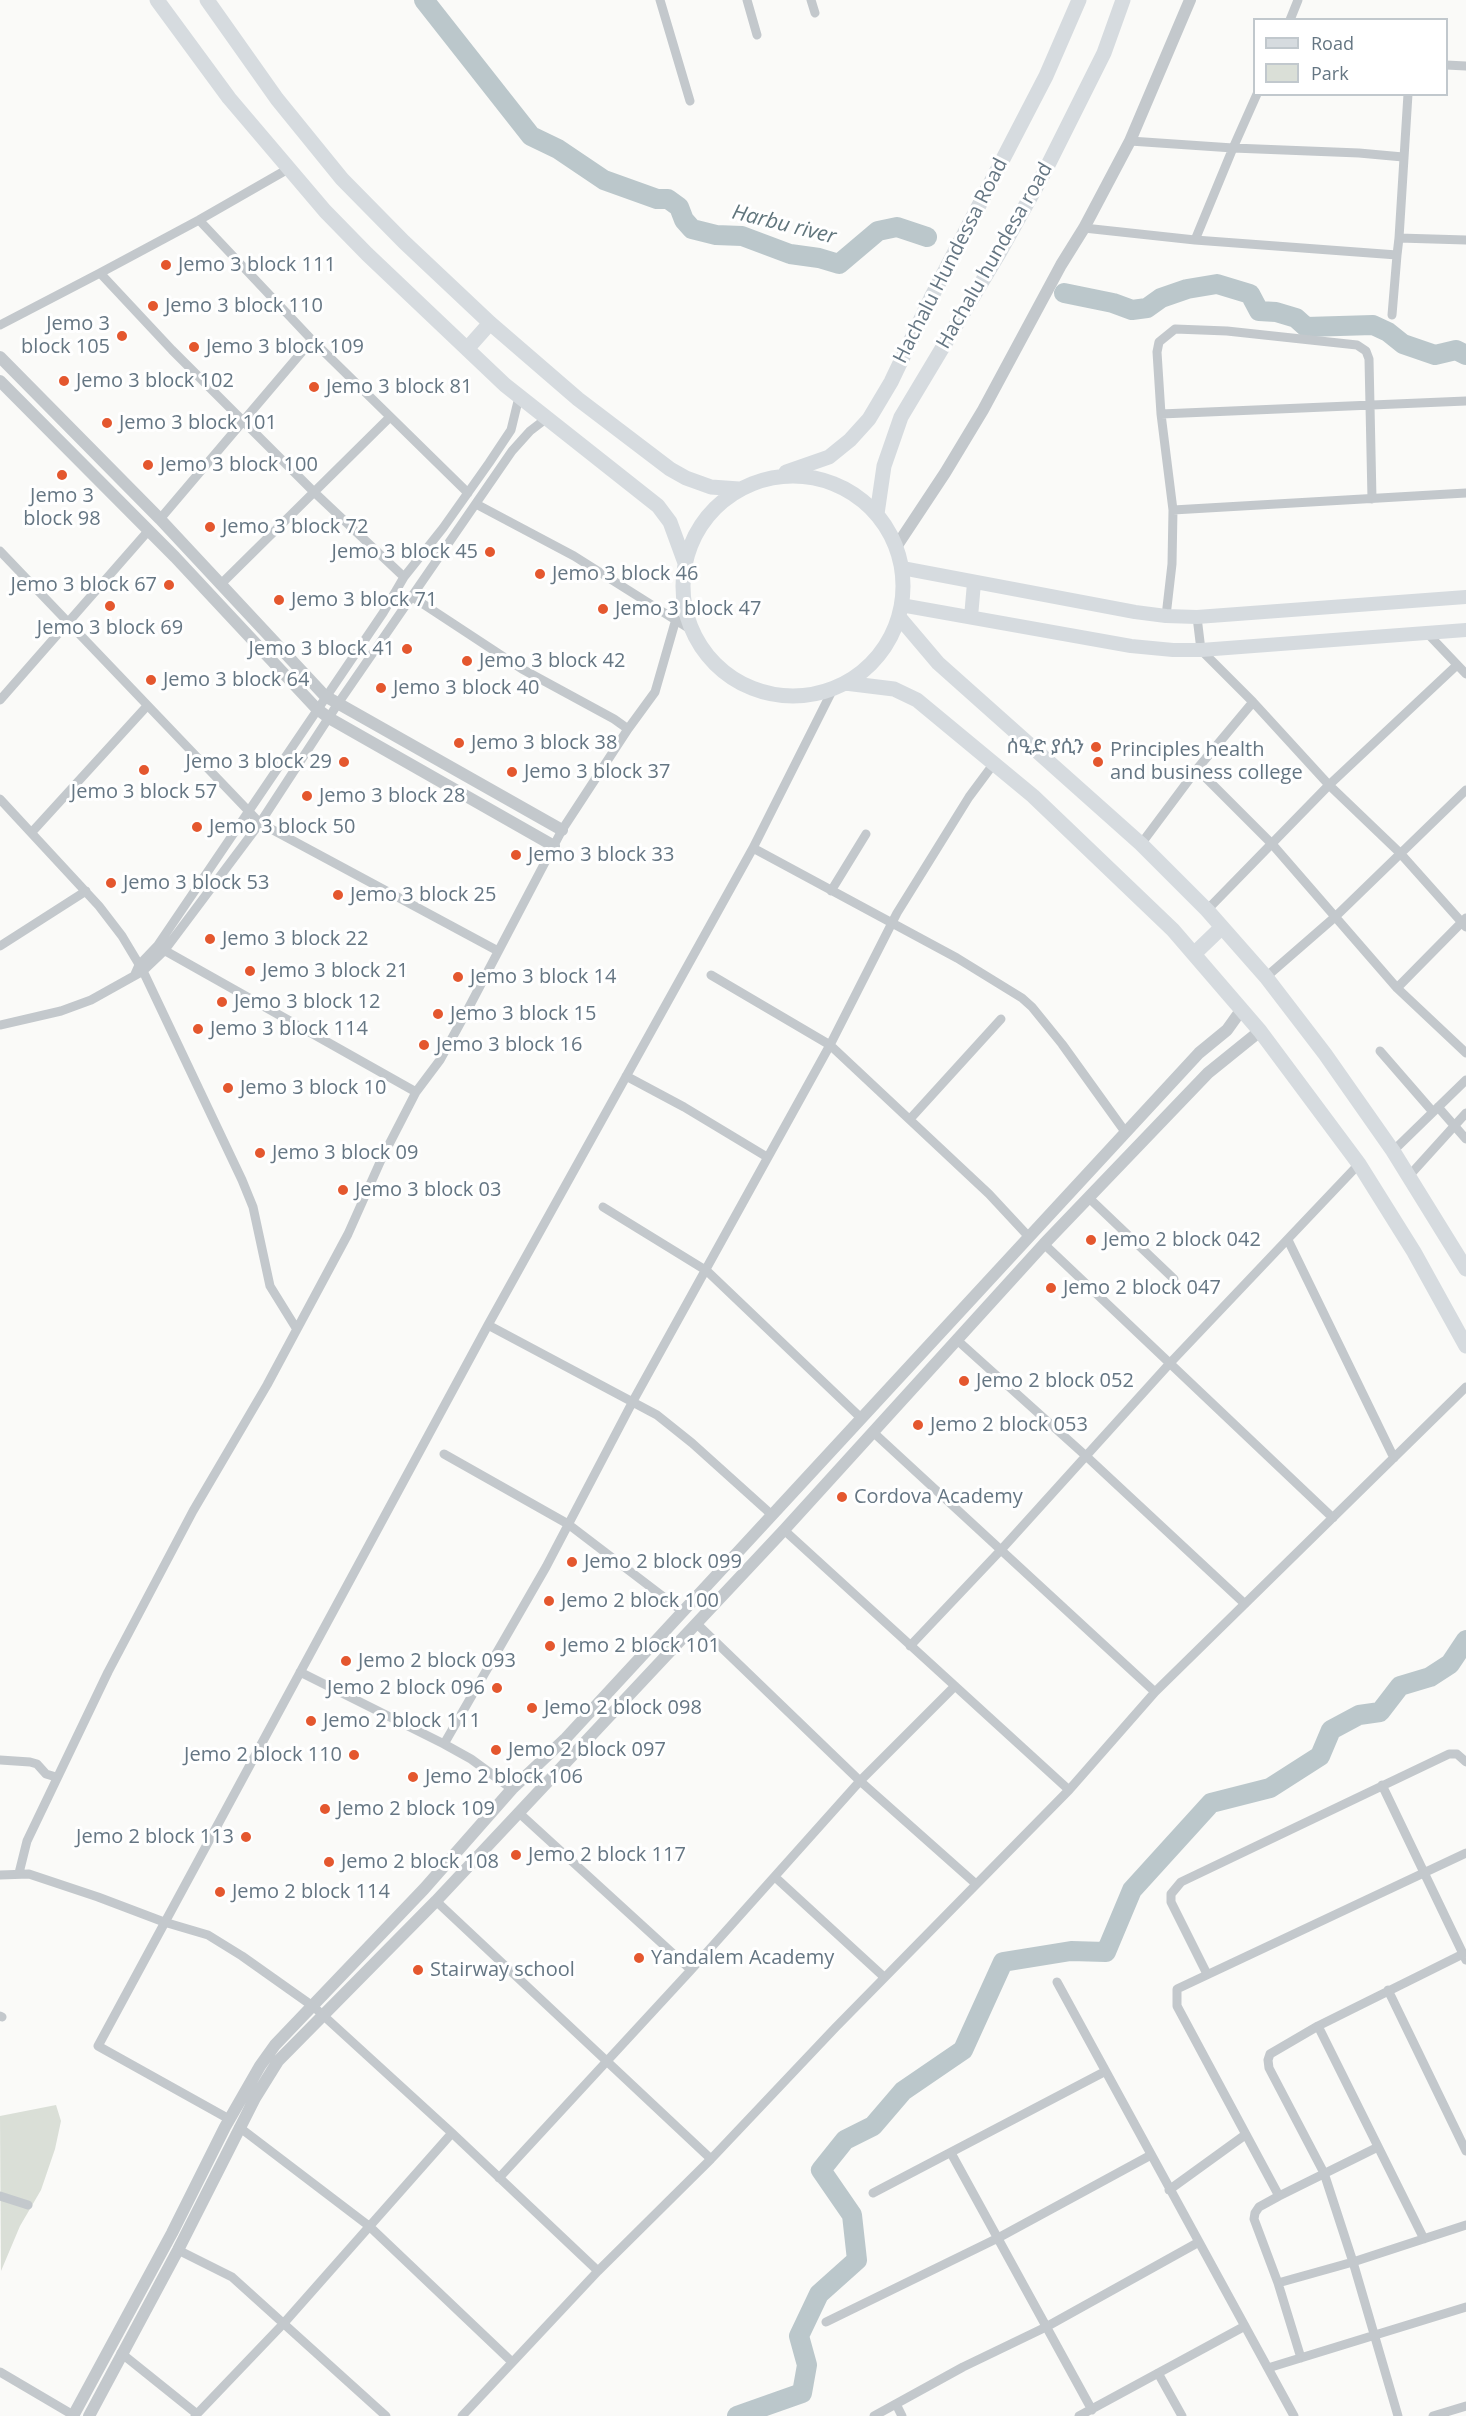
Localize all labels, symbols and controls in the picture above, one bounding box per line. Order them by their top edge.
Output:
legend [1253,18,1448,96]
text: Road [1311,31,1354,55]
text: Park [1311,61,1349,85]
street label: Hachalu Hundessa Road [889,154,1013,368]
street label: Hachalu hundesa road [932,159,1058,353]
water label: Harbu river [729,200,839,250]
place label: Jemo 3 block 111 [178,253,336,277]
marker: Jemo 3 block 111 [159,258,173,272]
place label: Jemo 3 block 110 [165,294,323,318]
marker: Jemo 3 block 110 [146,299,160,313]
place label: Jemo 3 block 105 [21,312,110,359]
marker: Jemo 3 block 105 [115,329,129,343]
place label: Jemo 3 block 109 [206,335,364,359]
marker: Jemo 3 block 109 [187,340,201,354]
place label: Jemo 3 block 102 [76,369,234,393]
marker: Jemo 3 block 102 [57,374,71,388]
place label: Jemo 3 block 81 [326,375,472,399]
marker: Jemo 3 block 81 [307,380,321,394]
place label: Jemo 3 block 101 [119,411,277,435]
marker: Jemo 3 block 101 [100,416,114,430]
place label: Jemo 3 block 100 [160,453,318,477]
marker: Jemo 3 block 100 [141,458,155,472]
marker: Jemo 3 block 98 [55,468,69,482]
place label: Jemo 3 block 98 [23,484,101,531]
place label: Jemo 3 block 72 [222,515,368,539]
marker: Jemo 3 block 72 [203,520,217,534]
place label: Jemo 3 block 45 [332,540,478,564]
marker: Jemo 3 block 45 [483,545,497,559]
place label: Jemo 3 block 46 [552,562,698,586]
marker: Jemo 3 block 46 [533,567,547,581]
place label: Jemo 3 block 67 [11,573,157,597]
marker: Jemo 3 block 67 [162,578,176,592]
place label: Jemo 3 block 71 [291,588,437,612]
marker: Jemo 3 block 71 [272,593,286,607]
place label: Jemo 3 block 47 [615,597,761,621]
marker: Jemo 3 block 69 [103,599,117,613]
marker: Jemo 3 block 47 [596,602,610,616]
place label: Jemo 3 block 69 [37,616,183,640]
place label: Jemo 3 block 41 [249,637,395,661]
marker: Jemo 3 block 41 [400,642,414,656]
place label: Jemo 3 block 42 [479,649,625,673]
marker: Jemo 3 block 42 [460,654,474,668]
place label: Jemo 3 block 64 [163,668,309,692]
marker: Jemo 3 block 64 [144,673,158,687]
place label: Jemo 3 block 40 [393,676,539,700]
marker: Jemo 3 block 40 [374,681,388,695]
place label: Jemo 3 block 38 [471,731,617,755]
place label: ሰዒድ ያሲን [1007,735,1084,759]
marker: Jemo 3 block 38 [452,736,466,750]
place label: Principles health and business college [1110,738,1303,785]
marker: ሰዒድ ያሲን [1089,740,1103,754]
place label: Jemo 3 block 29 [186,750,332,774]
marker: Jemo 3 block 29 [337,755,351,769]
marker: Principles health and business college [1091,755,1105,769]
place label: Jemo 3 block 37 [524,760,670,784]
marker: Jemo 3 block 57 [137,763,151,777]
marker: Jemo 3 block 37 [505,765,519,779]
place label: Jemo 3 block 57 [71,780,217,804]
place label: Jemo 3 block 28 [319,784,465,808]
marker: Jemo 3 block 28 [300,789,314,803]
place label: Jemo 3 block 50 [209,815,355,839]
marker: Jemo 3 block 50 [190,820,204,834]
place label: Jemo 3 block 33 [528,843,674,867]
marker: Jemo 3 block 33 [509,848,523,862]
place label: Jemo 3 block 53 [123,871,269,895]
marker: Jemo 3 block 53 [104,876,118,890]
place label: Jemo 3 block 25 [350,883,496,907]
marker: Jemo 3 block 25 [331,888,345,902]
place label: Jemo 3 block 22 [222,927,368,951]
marker: Jemo 3 block 22 [203,932,217,946]
place label: Jemo 3 block 21 [262,959,408,983]
marker: Jemo 3 block 21 [243,964,257,978]
place label: Jemo 3 block 14 [470,965,616,989]
marker: Jemo 3 block 14 [451,970,465,984]
place label: Jemo 3 block 12 [234,990,380,1014]
marker: Jemo 3 block 12 [215,995,229,1009]
place label: Jemo 3 block 15 [450,1002,596,1026]
marker: Jemo 3 block 15 [431,1007,445,1021]
place label: Jemo 3 block 114 [210,1017,368,1041]
marker: Jemo 3 block 114 [191,1022,205,1036]
place label: Jemo 3 block 16 [436,1033,582,1057]
marker: Jemo 3 block 16 [417,1038,431,1052]
place label: Jemo 3 block 10 [240,1076,386,1100]
marker: Jemo 3 block 10 [221,1081,235,1095]
place label: Jemo 3 block 09 [272,1141,418,1165]
marker: Jemo 3 block 09 [253,1146,267,1160]
place label: Jemo 3 block 03 [355,1178,501,1202]
marker: Jemo 3 block 03 [336,1183,350,1197]
place label: Jemo 2 block 042 [1103,1228,1261,1252]
marker: Jemo 2 block 042 [1084,1233,1098,1247]
place label: Jemo 2 block 047 [1063,1276,1221,1300]
marker: Jemo 2 block 047 [1044,1281,1058,1295]
place label: Jemo 2 block 052 [976,1369,1134,1393]
marker: Jemo 2 block 052 [957,1374,971,1388]
place label: Jemo 2 block 053 [930,1413,1088,1437]
marker: Jemo 2 block 053 [911,1418,925,1432]
place label: Cordova Academy [854,1485,1023,1509]
marker: Cordova Academy [835,1490,849,1504]
place label: Jemo 2 block 099 [584,1550,742,1574]
marker: Jemo 2 block 099 [565,1555,579,1569]
place label: Jemo 2 block 100 [561,1589,719,1613]
marker: Jemo 2 block 100 [542,1594,556,1608]
place label: Jemo 2 block 101 [562,1634,720,1658]
marker: Jemo 2 block 101 [543,1639,557,1653]
place label: Jemo 2 block 093 [358,1649,516,1673]
marker: Jemo 2 block 093 [339,1654,353,1668]
place label: Jemo 2 block 096 [327,1676,485,1700]
marker: Jemo 2 block 096 [490,1681,504,1695]
place label: Jemo 2 block 098 [544,1696,702,1720]
marker: Jemo 2 block 098 [525,1701,539,1715]
place label: Jemo 2 block 111 [323,1709,481,1733]
marker: Jemo 2 block 111 [304,1714,318,1728]
place label: Jemo 2 block 097 [508,1738,666,1762]
place label: Jemo 2 block 110 [184,1743,342,1767]
marker: Jemo 2 block 097 [489,1743,503,1757]
marker: Jemo 2 block 110 [347,1748,361,1762]
place label: Jemo 2 block 106 [425,1765,583,1789]
marker: Jemo 2 block 106 [406,1770,420,1784]
place label: Jemo 2 block 109 [337,1797,495,1821]
marker: Jemo 2 block 109 [318,1802,332,1816]
place label: Jemo 2 block 113 [76,1825,234,1849]
marker: Jemo 2 block 113 [239,1830,253,1844]
place label: Jemo 2 block 117 [528,1843,686,1867]
marker: Jemo 2 block 117 [509,1848,523,1862]
place label: Jemo 2 block 108 [341,1850,499,1874]
marker: Jemo 2 block 108 [322,1855,336,1869]
place label: Jemo 2 block 114 [232,1880,390,1904]
marker: Jemo 2 block 114 [213,1885,227,1899]
place label: Yandalem Academy [651,1946,834,1970]
marker: Yandalem Academy [632,1951,646,1965]
place label: Stairway school [430,1958,575,1982]
marker: Stairway school [411,1963,425,1977]

